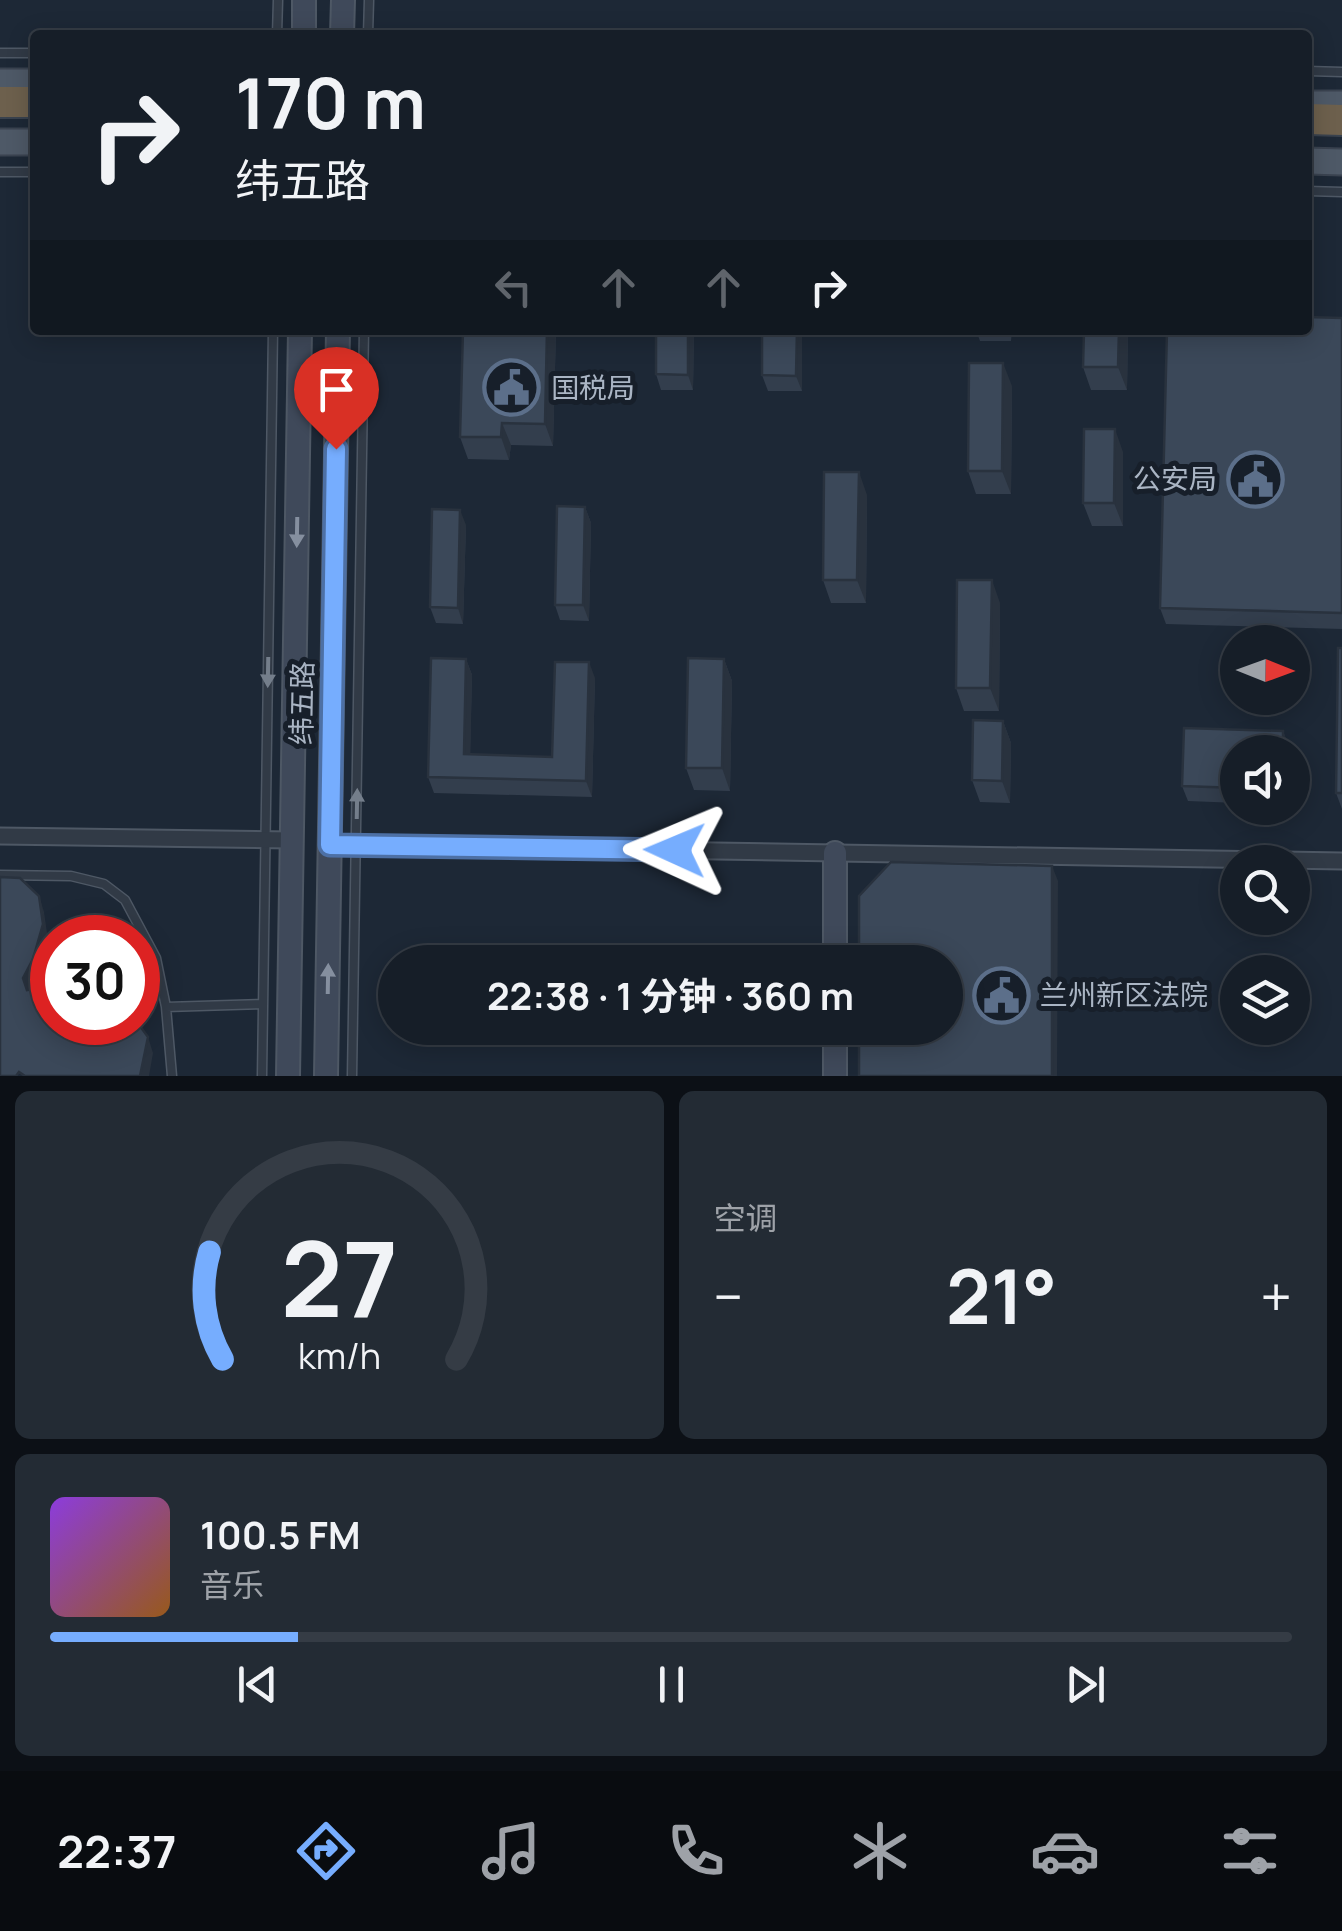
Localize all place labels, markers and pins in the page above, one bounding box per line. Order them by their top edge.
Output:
pin [294,347,379,450]
public building icon: 国税局 [482,358,542,418]
place label: 国税局 [551,368,635,406]
public building icon: 公安局 [1226,449,1286,509]
place label: 公安局 [1133,459,1217,497]
public building icon: 兰州新区法院 [971,965,1031,1025]
place label: 兰州新区法院 [1040,975,1208,1013]

